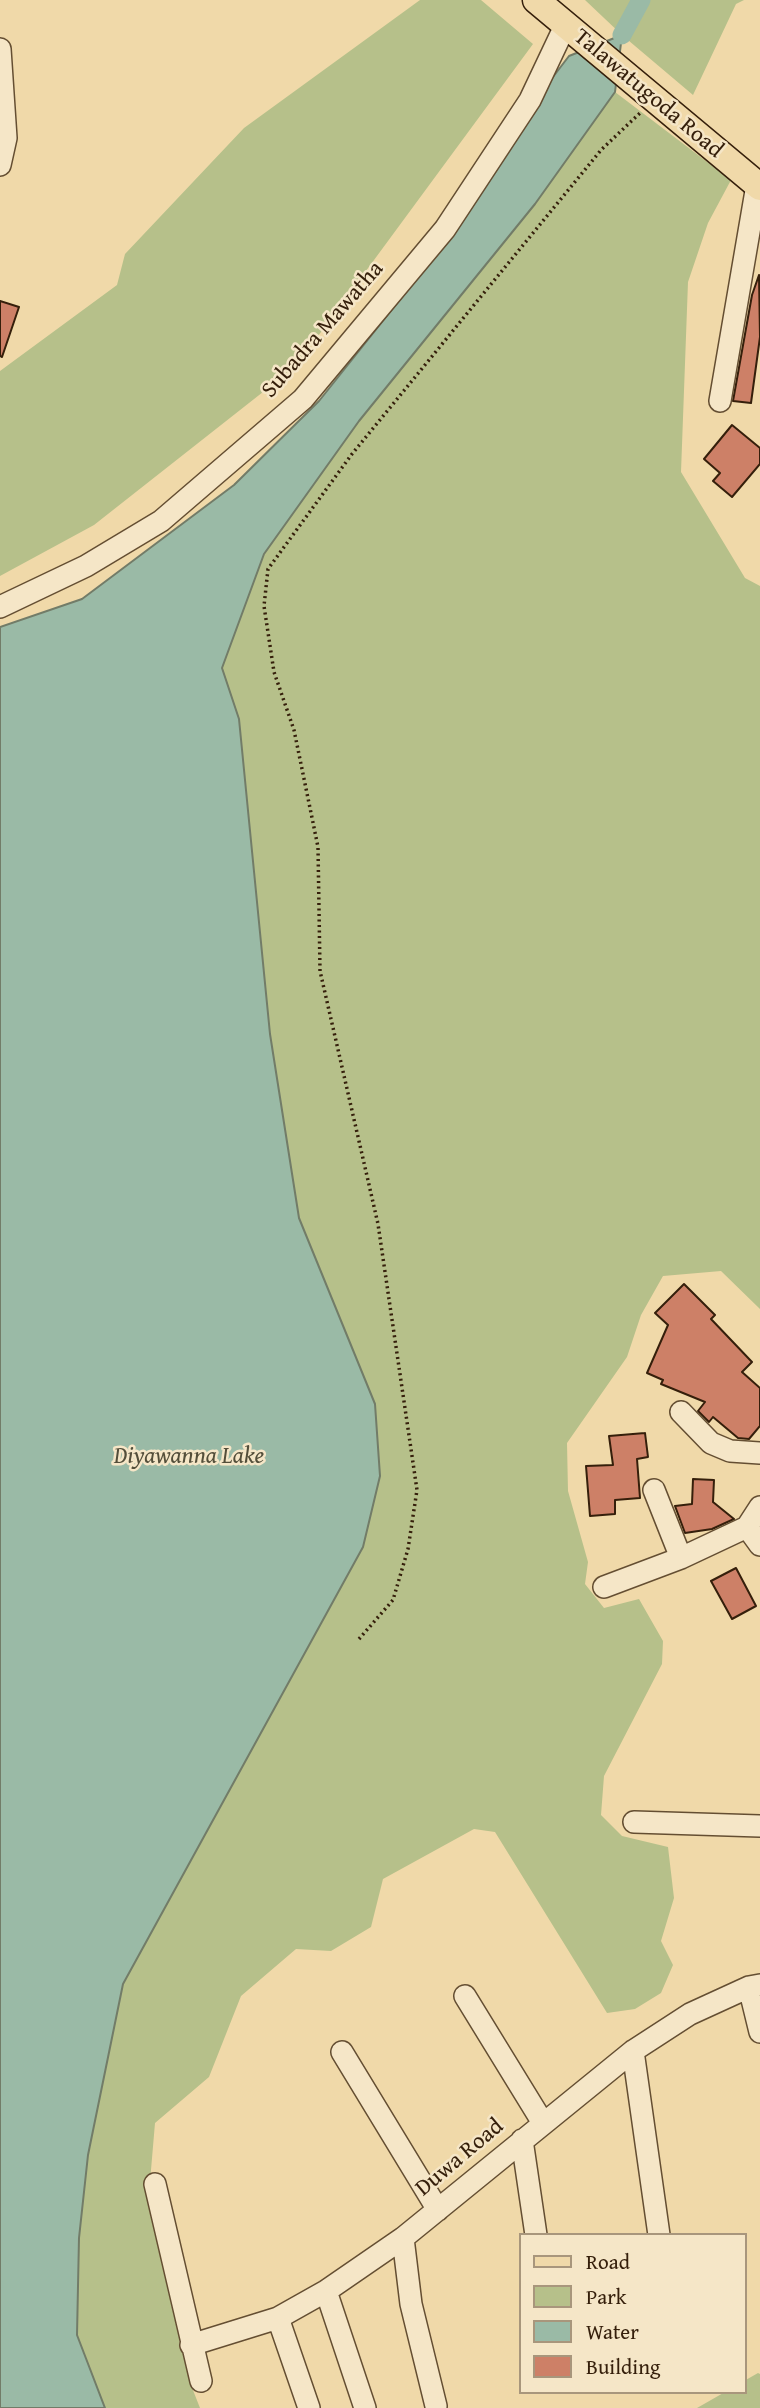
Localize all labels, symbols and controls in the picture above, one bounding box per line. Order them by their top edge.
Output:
street label: Talawatugoda Road [568,23,728,165]
street label: Subadra Mawatha [256,256,390,404]
water label: Diyawanna Lake [114,1443,264,1471]
street label: Duwa Road [410,2113,510,2203]
legend [518,2233,746,2394]
text: Road [586,2246,630,2277]
text: Park [586,2281,627,2312]
text: Water [586,2316,639,2347]
text: Building [586,2351,660,2382]

